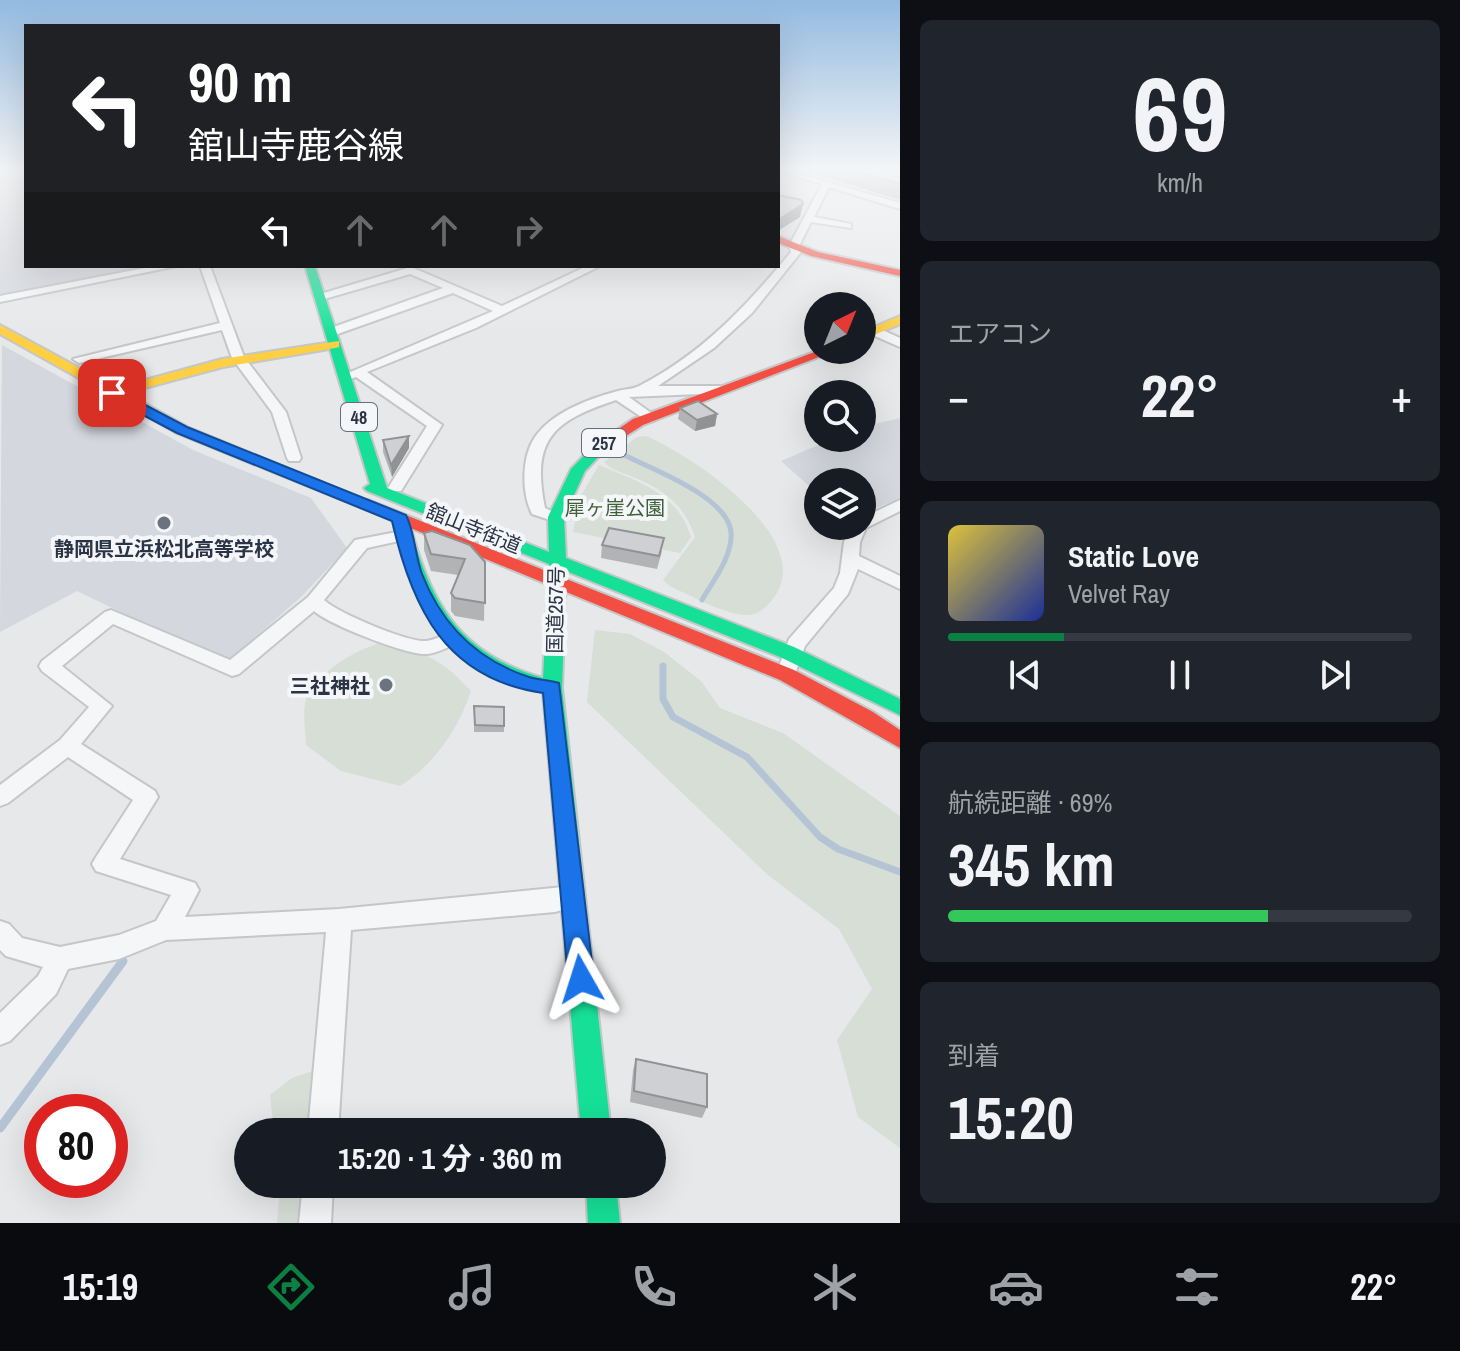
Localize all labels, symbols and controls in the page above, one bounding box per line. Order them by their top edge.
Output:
text: 69 [1133,43,1227,183]
text: 90 m [188,44,293,119]
icon: left [56,56,160,160]
text: 舘山寺鹿谷線 [188,121,404,169]
text: km/h [1157,165,1203,200]
icon: left [254,208,298,252]
icon: ahead [338,208,382,252]
icon: ahead [422,208,466,252]
icon: right [506,208,550,252]
north arrow [804,292,876,364]
map controls [804,292,876,540]
text: エアコン [948,316,1052,351]
text: 22° [1141,355,1219,436]
pin [78,359,146,427]
text: − [948,366,969,426]
text: + [1391,366,1412,426]
icon: arrive [90,371,134,415]
button: search [804,380,876,452]
road number: 48 [341,403,377,431]
road number: 257 [582,429,626,457]
button: layers [804,468,876,540]
park label: 犀ヶ崖公園 [565,494,665,521]
street label: 舘山寺街道 [423,497,525,559]
marker: 静岡県立浜松北高等学校 [155,514,173,532]
place label: 静岡県立浜松北高等学校 [54,535,274,562]
text: Static Love [1068,536,1199,576]
street label: 国道257号 [541,566,569,654]
text: Velvet Ray [1068,576,1170,611]
icon: previous [1003,653,1047,697]
icon: pause [1158,653,1202,697]
icon: next [1313,653,1357,697]
place label: 三社神社 [290,672,370,699]
marker: 三社神社 [377,676,395,694]
text: 航続距離 · 69% [948,785,1112,820]
text: 345 km [948,824,1115,905]
position arrow [539,937,623,1021]
text: 到着 [948,1038,1000,1073]
text: 15:20 [948,1077,1074,1158]
speed limit sign: 80 [24,1094,128,1198]
text: 15:20 · 1 分 · 360 m [338,1138,562,1178]
icon: directions [263,1259,319,1315]
icon: music [444,1259,500,1315]
icon: phone [626,1259,682,1315]
icon: climate [807,1259,863,1315]
icon: car [988,1259,1044,1315]
icon: filters [1169,1259,1225,1315]
text: 15:19 [63,1263,138,1311]
text: 22° [1350,1263,1397,1311]

